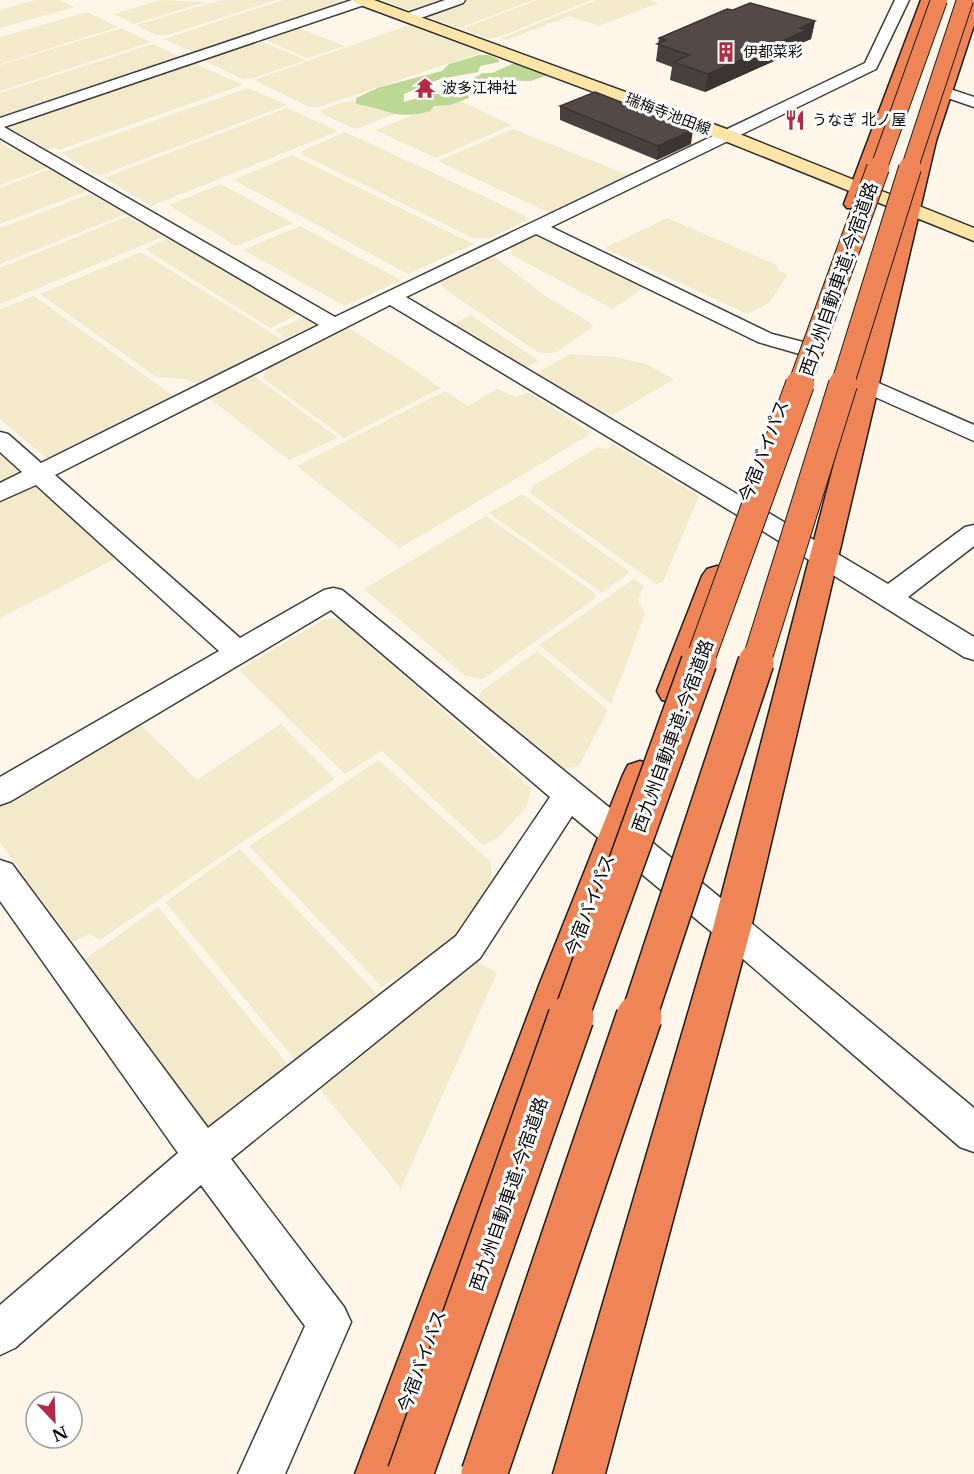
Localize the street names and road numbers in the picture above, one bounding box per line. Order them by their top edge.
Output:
street label: 瑞梅寺池田線 [623,89,714,139]
street label: 西九州自動車道;今宿道路 [795,179,883,379]
street label: 今宿バイパス [734,397,794,505]
street label: 西九州自動車道;今宿道路 [628,637,718,835]
street label: 今宿バイパス [560,851,620,959]
street label: 西九州自動車道;今宿道路 [465,1094,553,1294]
street label: 今宿バイパス [393,1307,451,1415]

